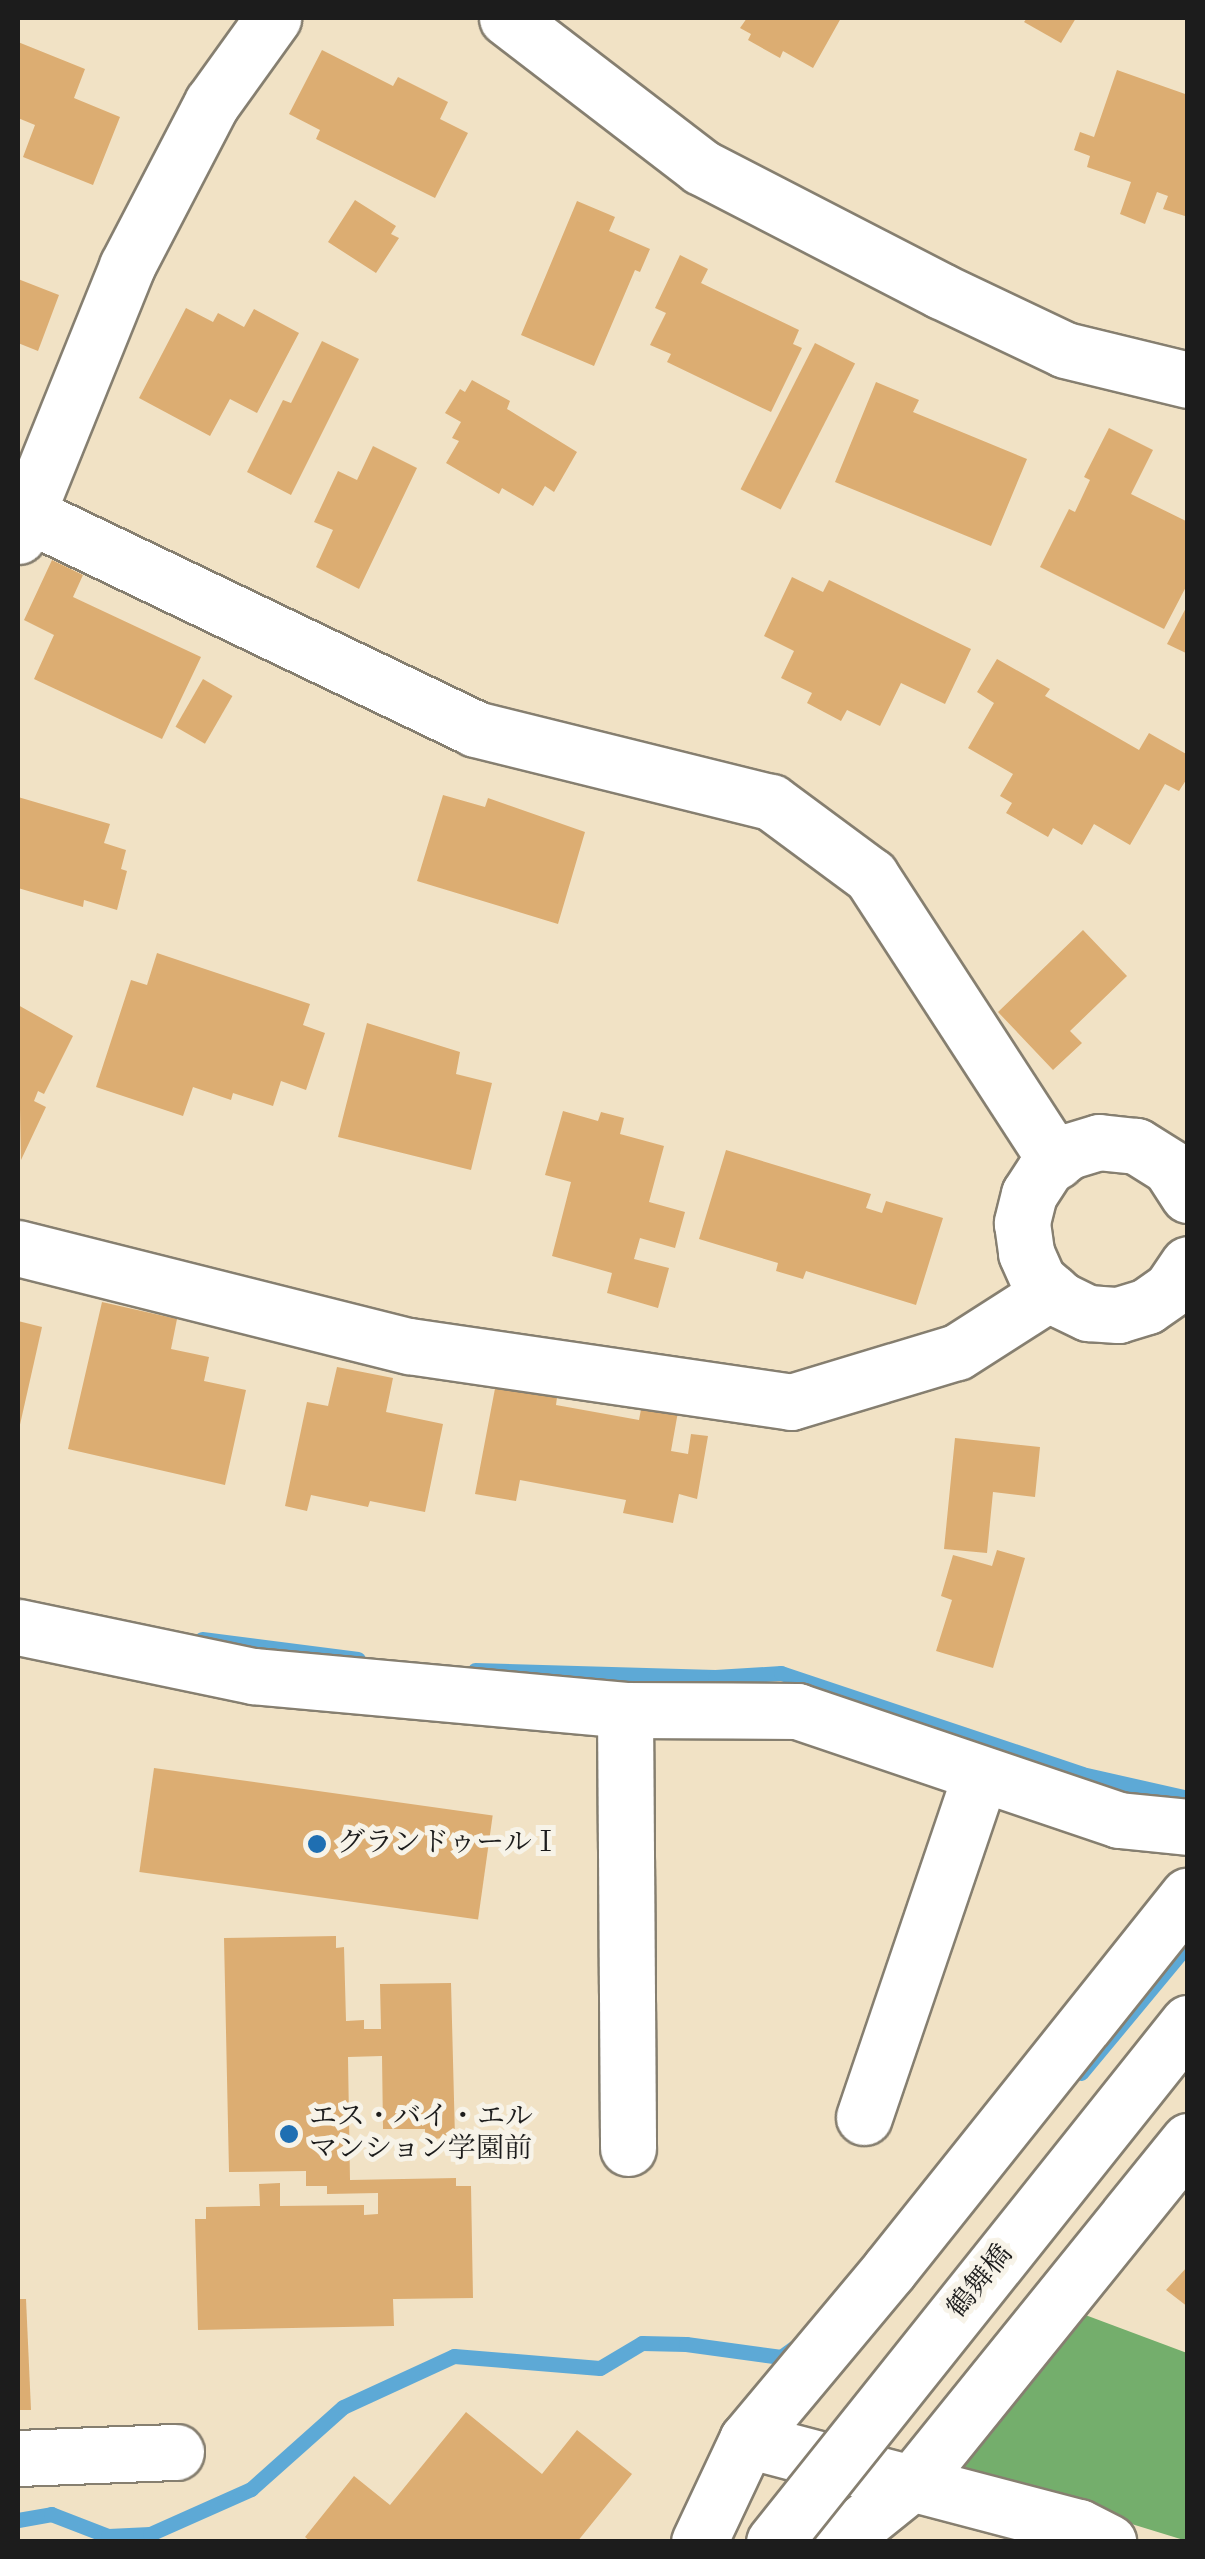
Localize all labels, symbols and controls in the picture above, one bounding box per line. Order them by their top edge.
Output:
place label: グランドゥールⅠ [337,1827,561,1861]
marker: グランドゥールⅠ [306,1833,328,1855]
place label: エス・バイ・エル マンション学園前 [309,2101,533,2167]
marker: エス・バイ・エル マンション学園前 [278,2123,300,2145]
street label: 鶴舞橋 [942,2239,1020,2325]

